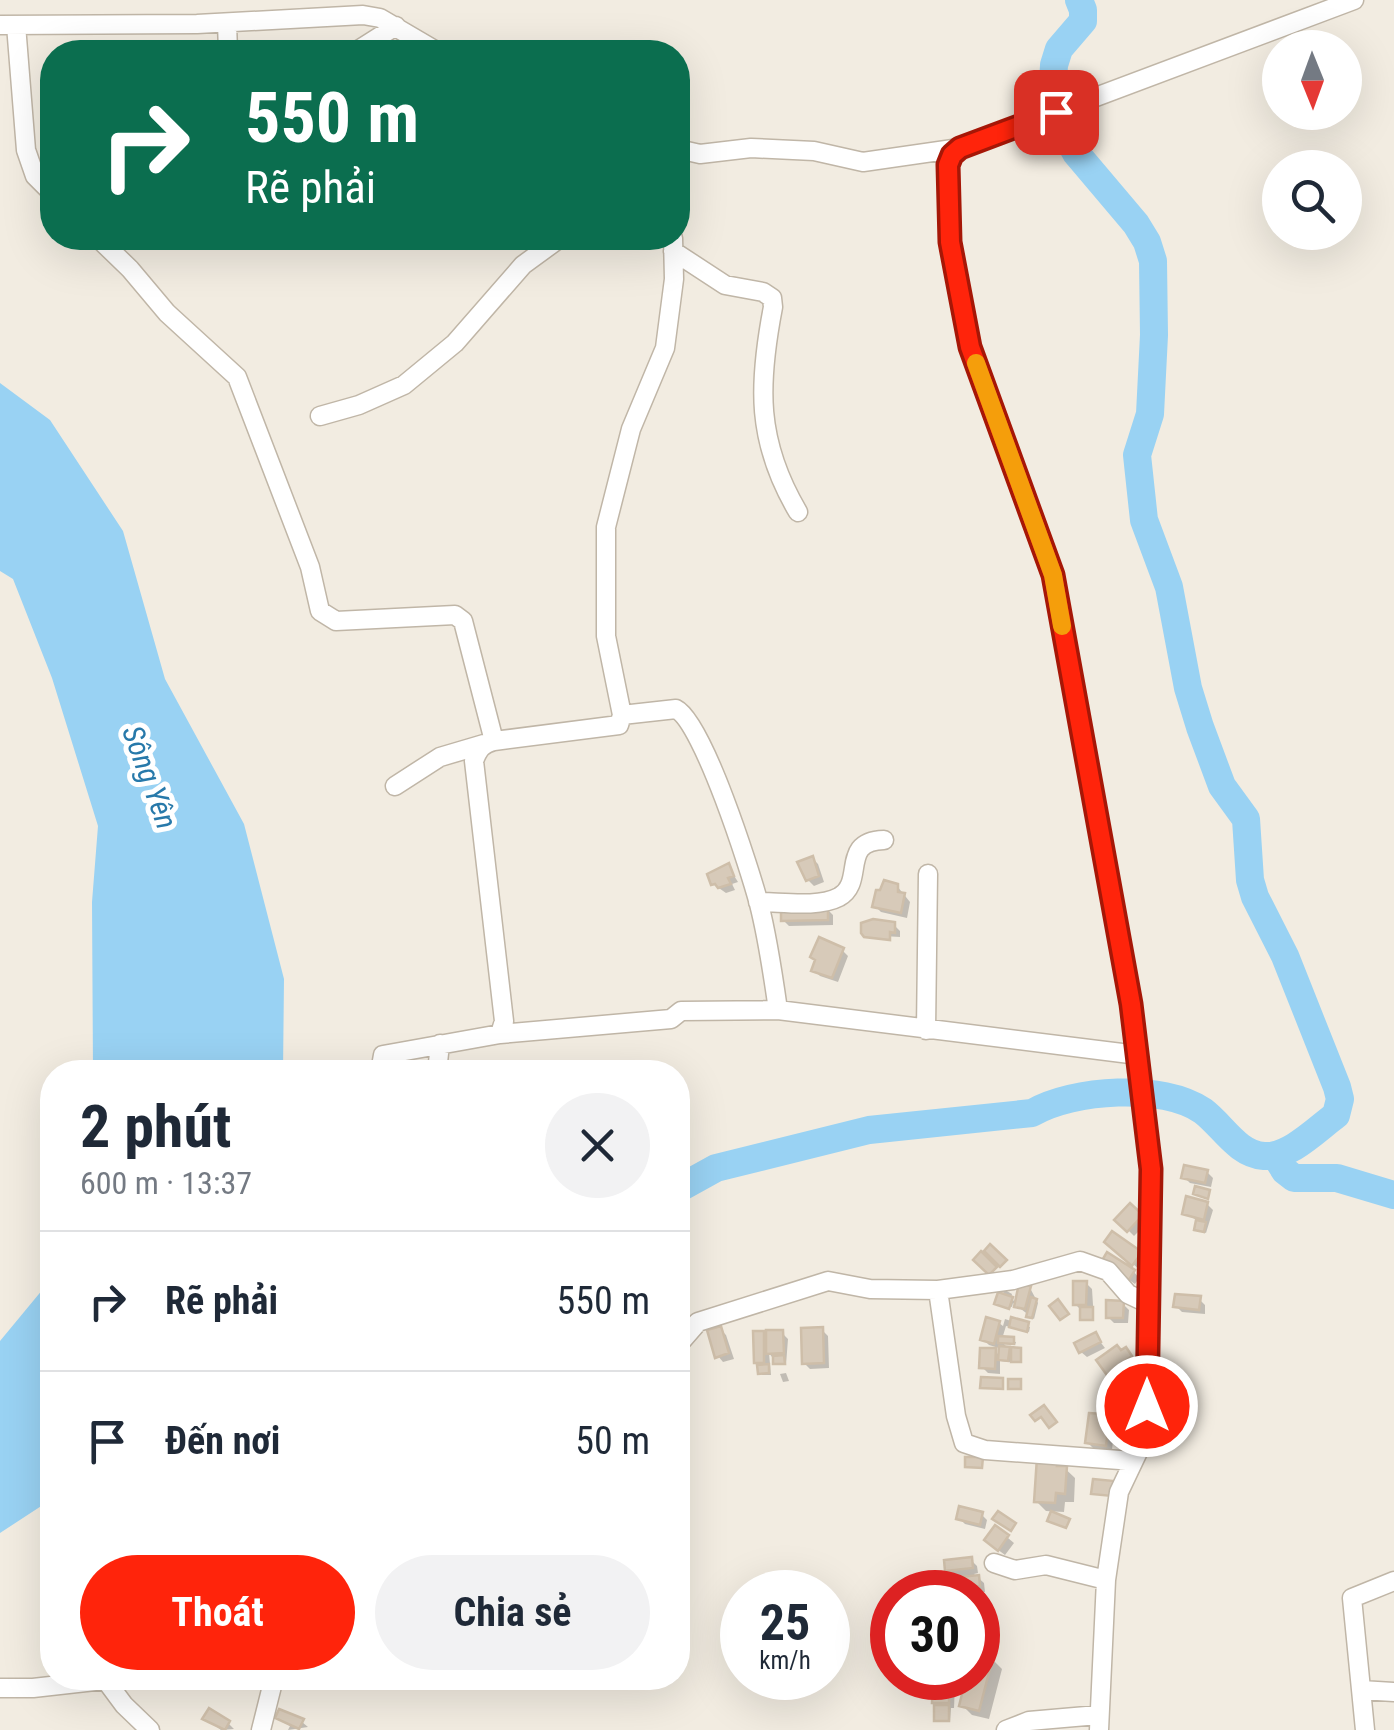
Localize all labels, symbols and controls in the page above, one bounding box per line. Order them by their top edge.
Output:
north arrow [1262,30,1362,130]
map controls [1262,30,1362,250]
pin [1014,70,1099,155]
text: 550 m [245,77,419,159]
icon: right [80,80,210,210]
icon: arrive [1029,85,1084,140]
button: search [1262,150,1362,250]
text: Rẽ phải [245,161,376,214]
water label: Sông Yên [115,721,185,833]
text: 2 phút [80,1091,231,1162]
button: close [545,1093,650,1198]
text: 600 m · 13:37 [80,1164,252,1202]
icon: right [80,1274,135,1329]
text: Rẽ phải [165,1279,278,1323]
text: 550 m [556,1279,650,1323]
position arrow [1095,1354,1199,1458]
icon: arrive [80,1414,135,1469]
text: Đến nơi [165,1419,280,1463]
text: 50 m [575,1419,650,1463]
button: Thoát [80,1555,355,1670]
button: Chia sẻ [375,1555,650,1670]
speed limit sign: 30 [870,1570,1000,1700]
text: 25 [760,1594,810,1652]
text: km/h [759,1646,811,1675]

